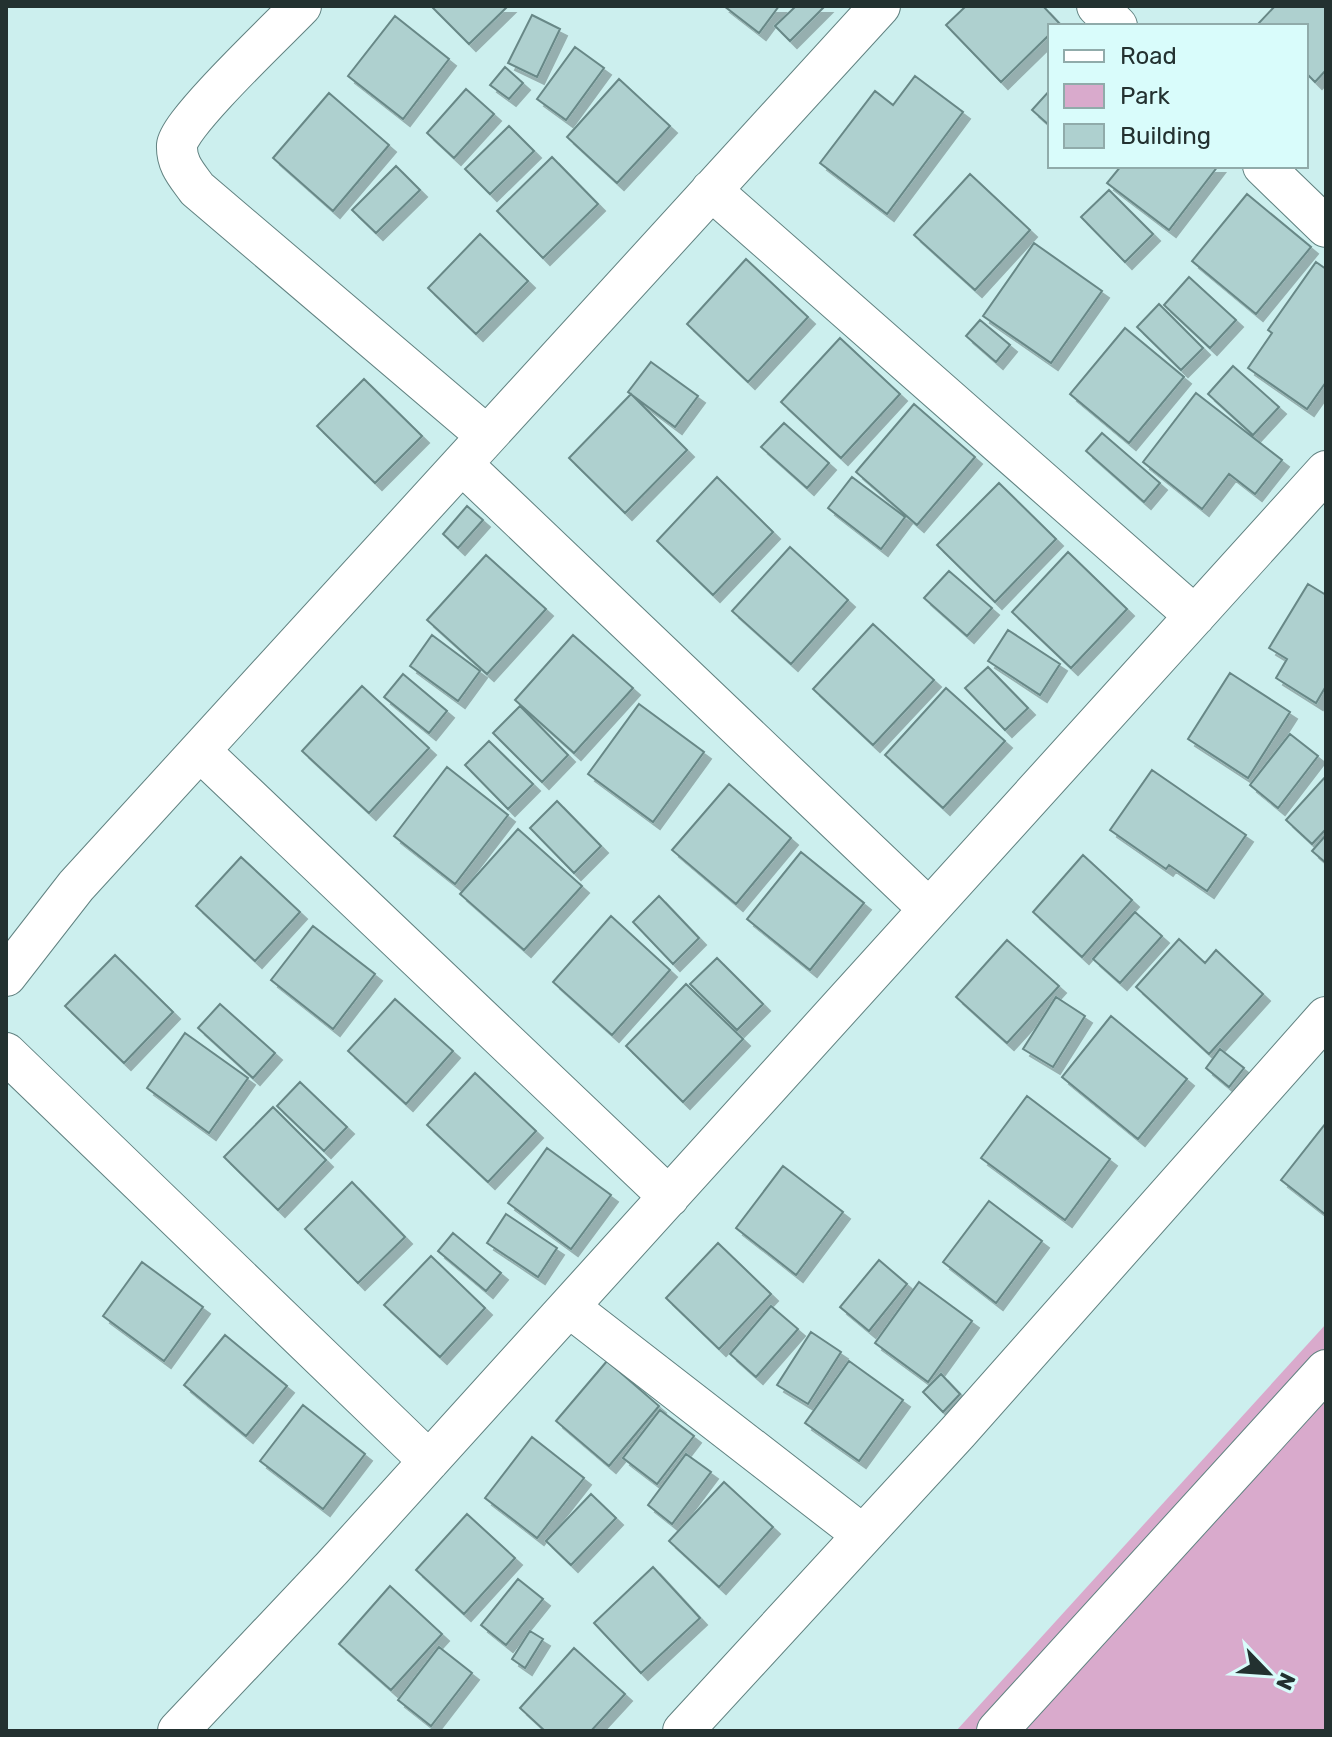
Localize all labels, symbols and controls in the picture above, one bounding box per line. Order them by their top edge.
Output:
legend [1048,24,1308,168]
text: Road [1120,42,1177,70]
text: Park [1120,82,1171,110]
text: Building [1120,122,1211,150]
north arrow [1228,1633,1308,1713]
text: N [1270,1668,1301,1694]

